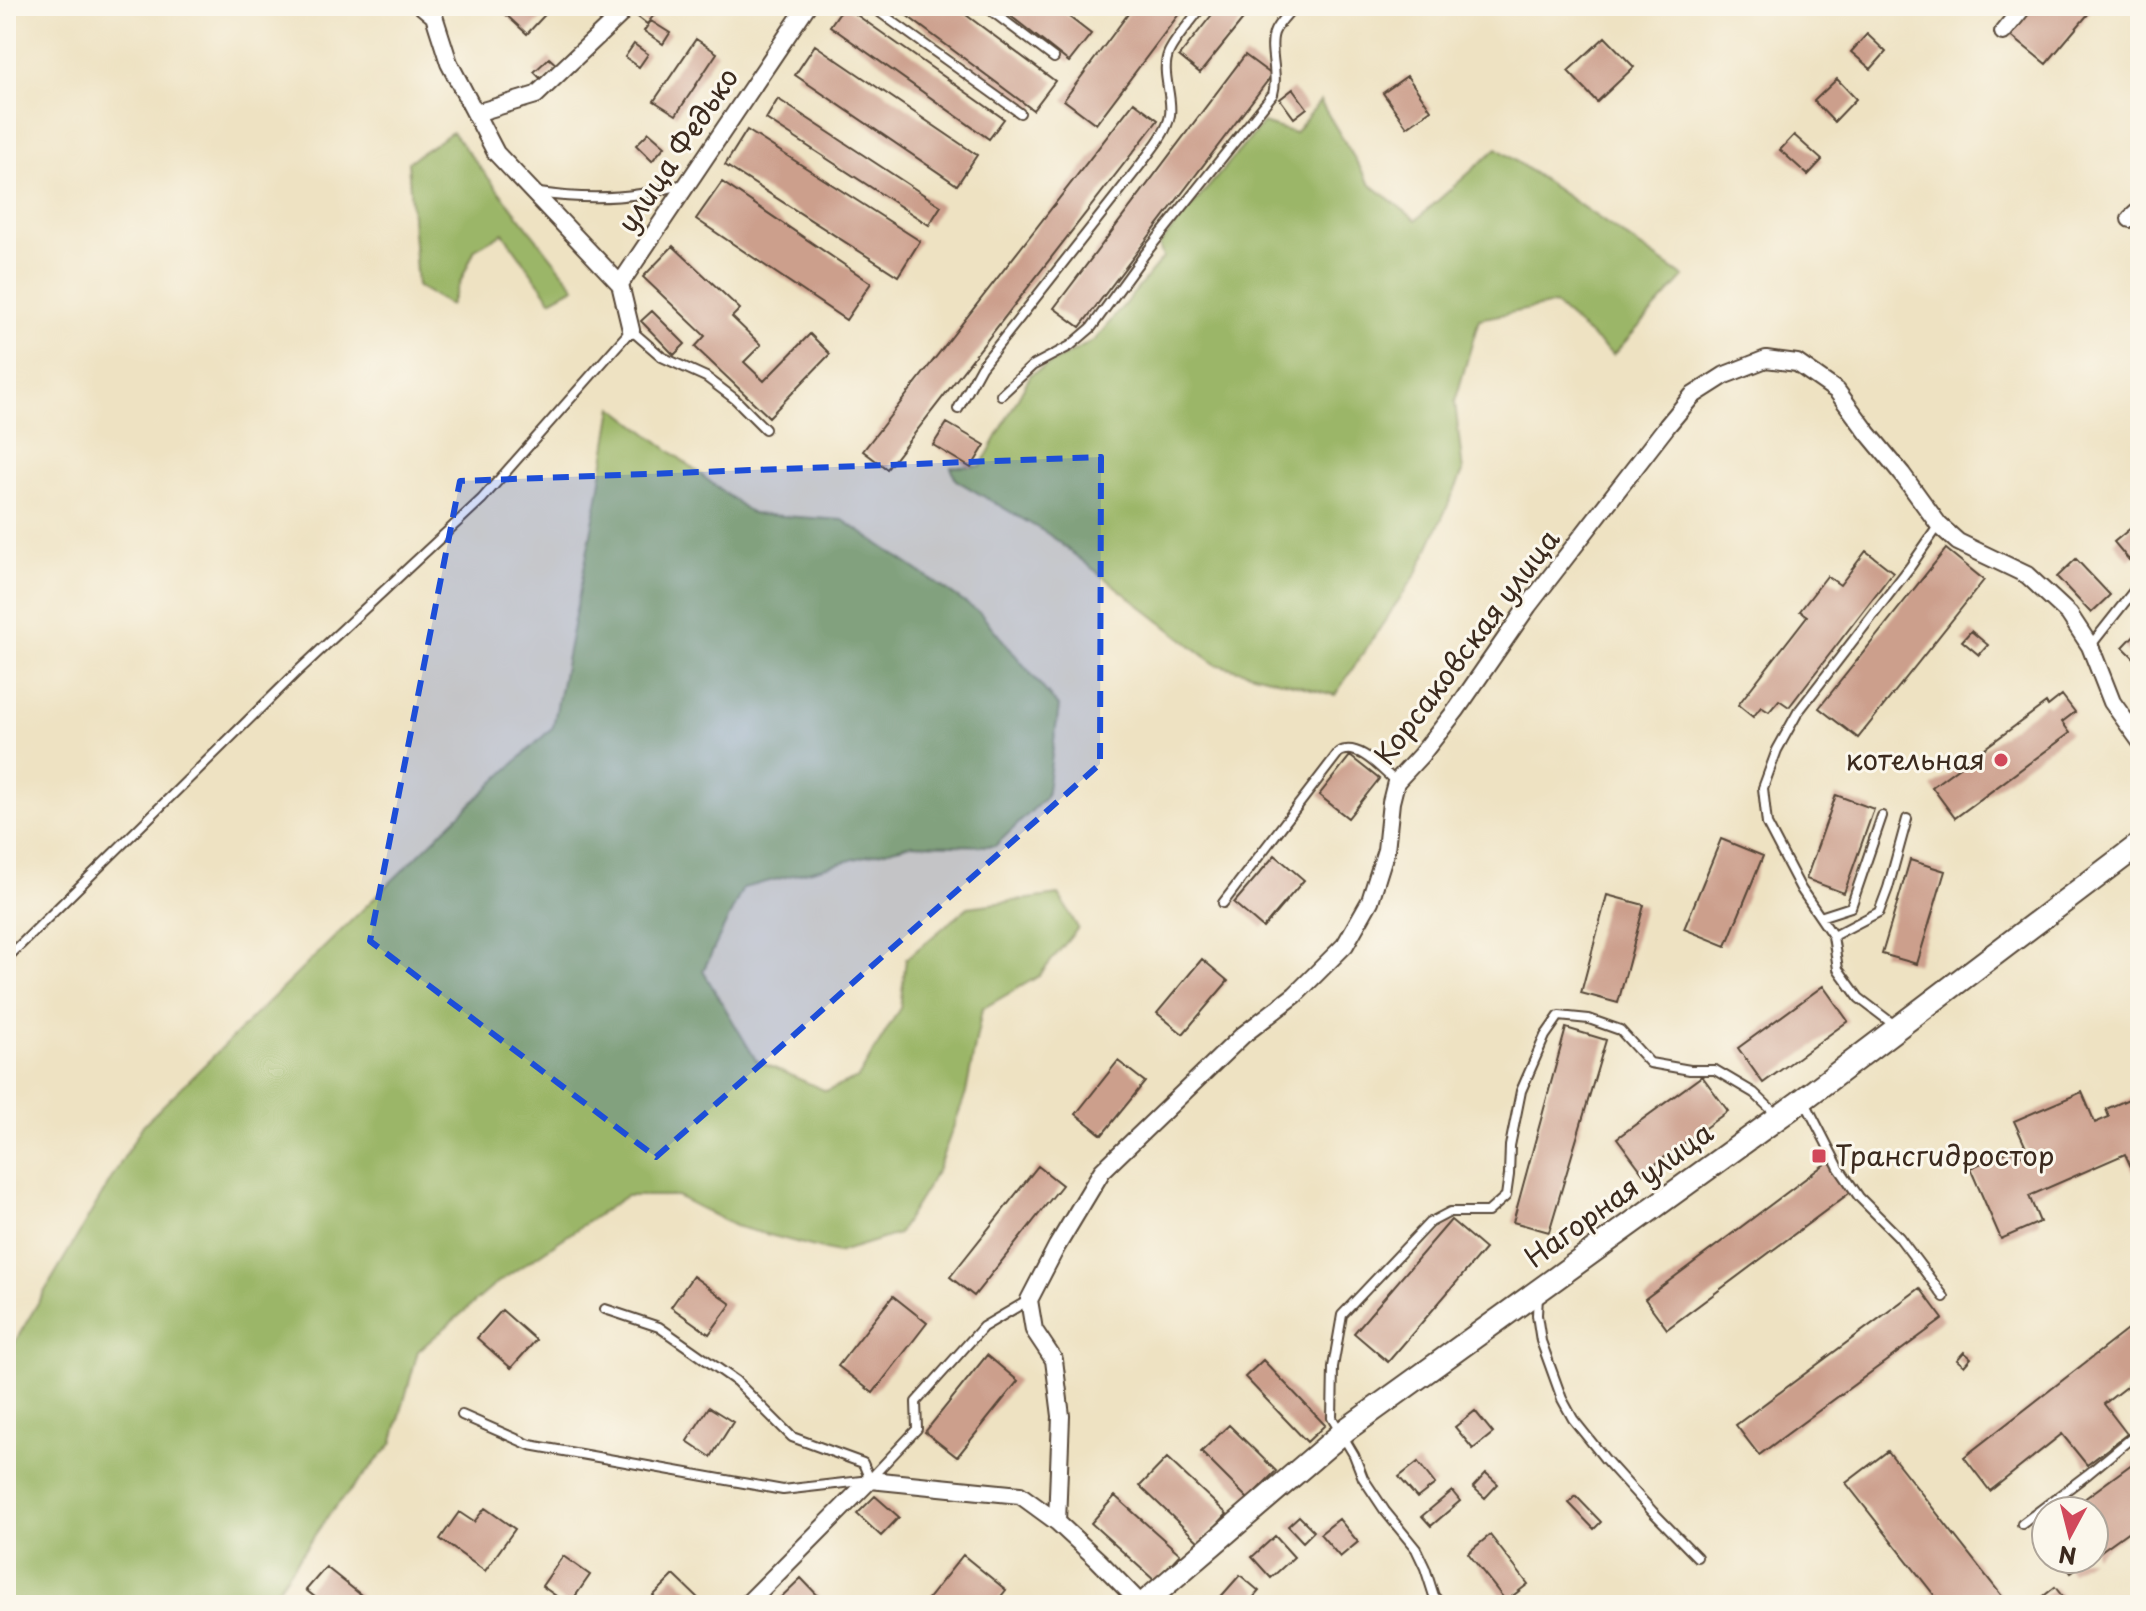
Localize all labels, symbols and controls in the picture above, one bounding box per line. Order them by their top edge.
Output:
street label: улица Федько [605,58,748,241]
street label: Корсаковская улица [1363,519,1569,773]
place label: котельная [1845,737,1985,780]
marker: котельная [1992,751,2010,769]
street label: Нагорная улица [1515,1110,1722,1277]
place label: Трансгидростор [1835,1133,2054,1176]
marker: Трансгидростор [1810,1147,1828,1165]
north arrow [2030,1495,2110,1575]
text: N [2057,1539,2078,1574]

